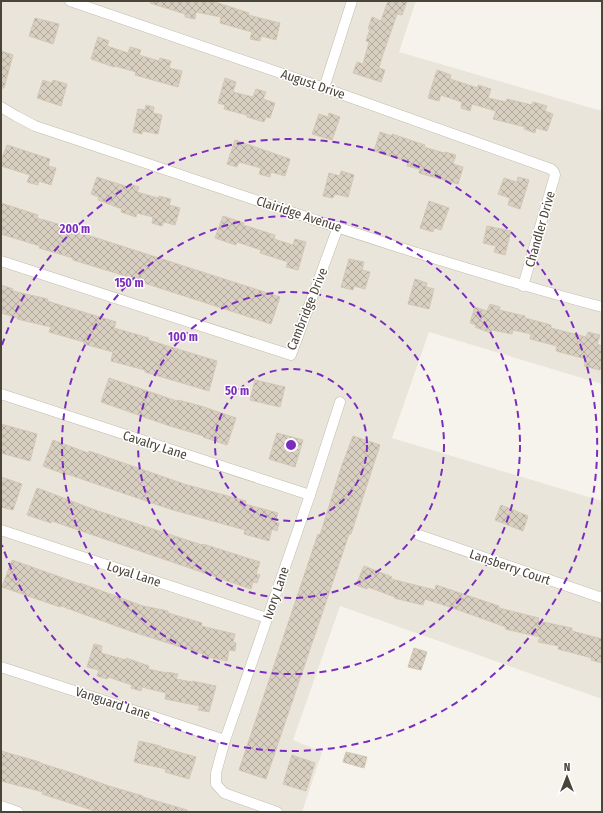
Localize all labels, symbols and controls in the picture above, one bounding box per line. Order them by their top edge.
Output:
street label: August Drive [279,66,347,102]
street label: Chandler Drive [522,189,558,269]
street label: Clairidge Avenue [254,193,344,235]
text: 200 m [59,222,90,236]
street label: Cambridge Drive [284,266,330,352]
text: 150 m [114,276,144,290]
text: 100 m [168,330,198,344]
text: 50 m [225,384,249,398]
street label: Cavalry Lane [121,428,189,462]
centre of rings [284,438,298,452]
street label: Lansberry Court [468,546,553,588]
street label: Loyal Lane [105,558,163,590]
street label: Ivory Lane [260,565,292,621]
street label: Vanguard Lane [74,684,152,722]
north arrow [547,757,587,797]
text: N [564,761,570,774]

